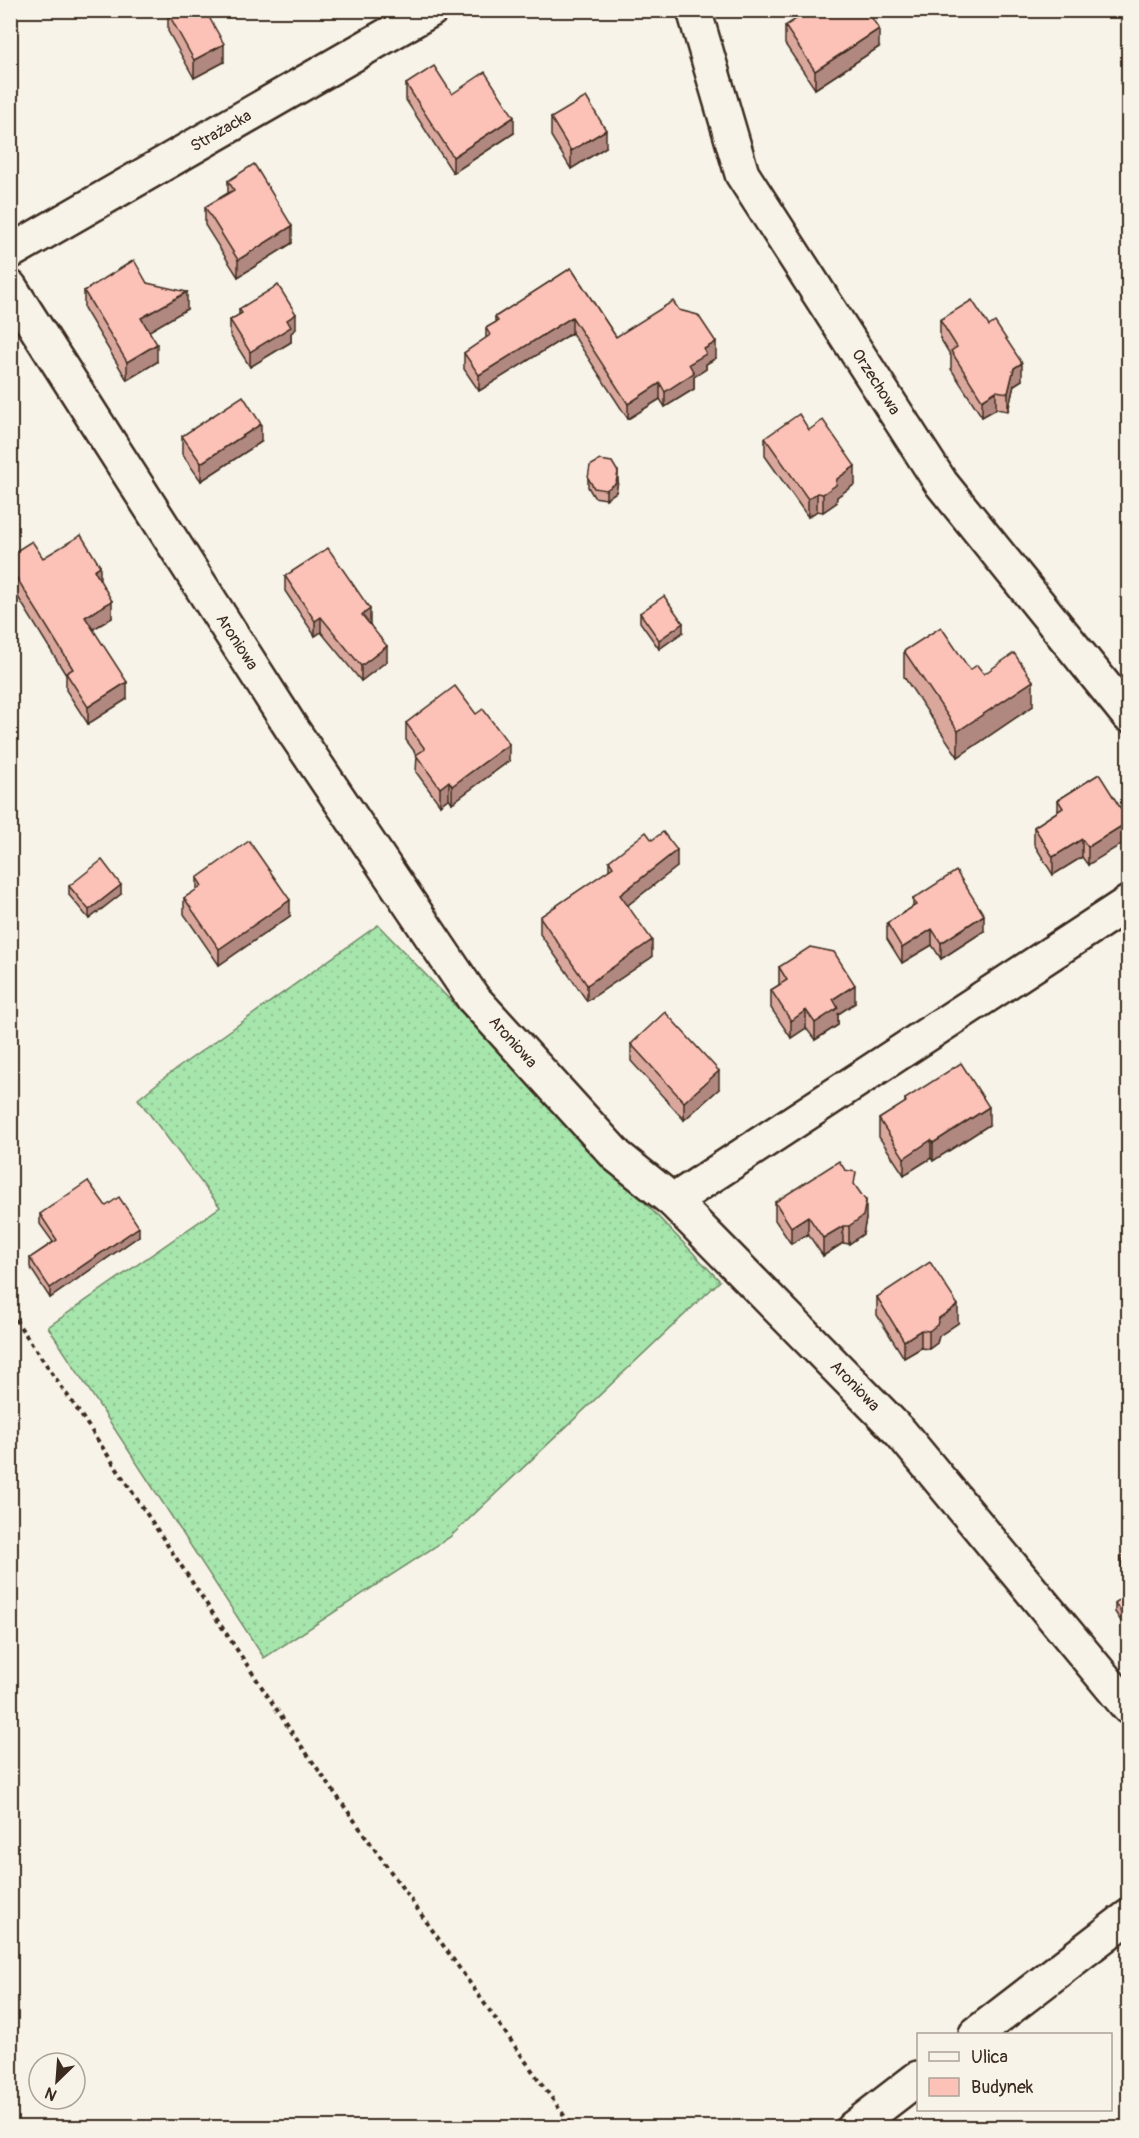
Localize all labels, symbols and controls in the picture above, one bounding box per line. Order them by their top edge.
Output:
street label: Strażacka [187,106,255,156]
street label: Orzechowa [847,345,905,419]
street label: Aroniowa [212,610,262,674]
street label: Aroniowa [485,1012,541,1072]
street label: Aroniowa [826,1356,884,1416]
legend [917,2033,1112,2111]
text: Ulica [971,2046,1008,2069]
north arrow [27,2051,87,2111]
text: Budynek [971,2076,1034,2099]
text: N [42,2082,60,2105]

